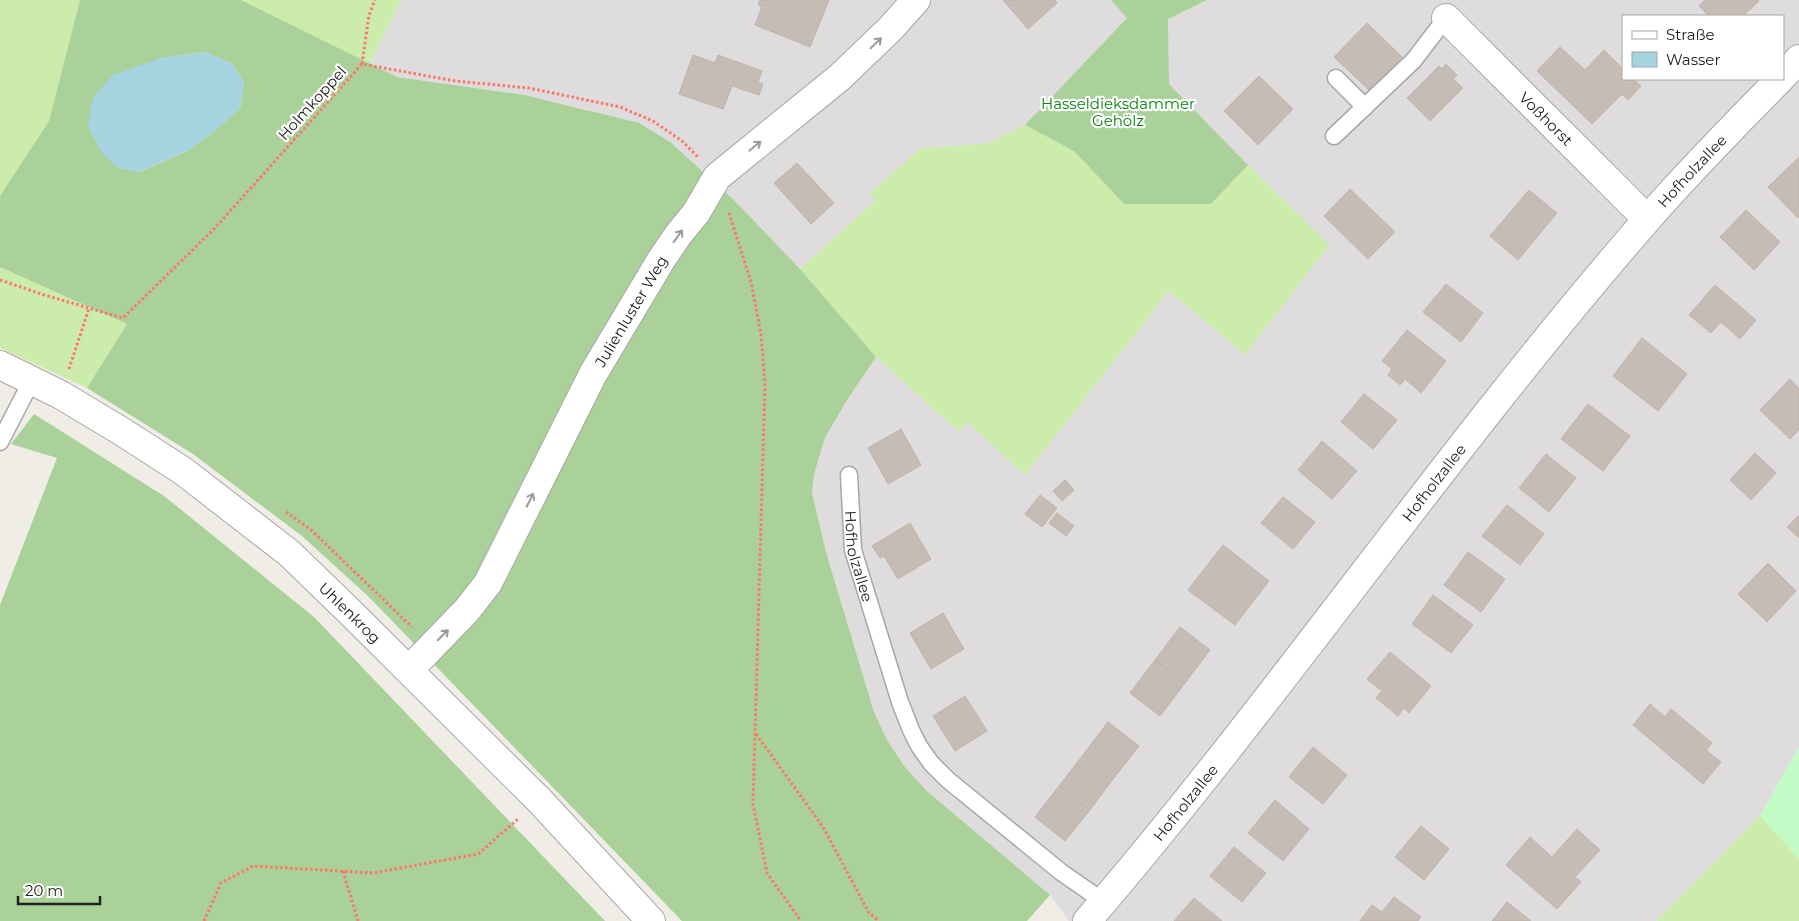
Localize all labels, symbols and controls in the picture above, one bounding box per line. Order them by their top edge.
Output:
legend [1622,15,1784,80]
text: Straße [1666,25,1715,44]
one-way arrow [869,37,882,49]
text: Wasser [1666,50,1720,69]
street label: Holmkoppel [274,62,350,144]
street label: Voßhorst [1516,88,1577,149]
park label: Hasseldieksdammer Gehölz [1041,94,1195,130]
street label: Hofholzallee [1653,130,1730,211]
one-way arrow [748,141,761,152]
one-way arrow [672,230,683,243]
street label: Julienluster Weg [590,252,671,371]
street label: Hofholzallee [1398,440,1470,525]
one-way arrow [525,492,535,507]
street label: Hofholzallee [841,510,878,604]
street label: Uhlenkrog [315,578,385,647]
one-way arrow [437,629,449,641]
street label: Hofholzallee [1149,760,1222,845]
scale bar [18,874,100,906]
text: 20 m [25,881,63,900]

